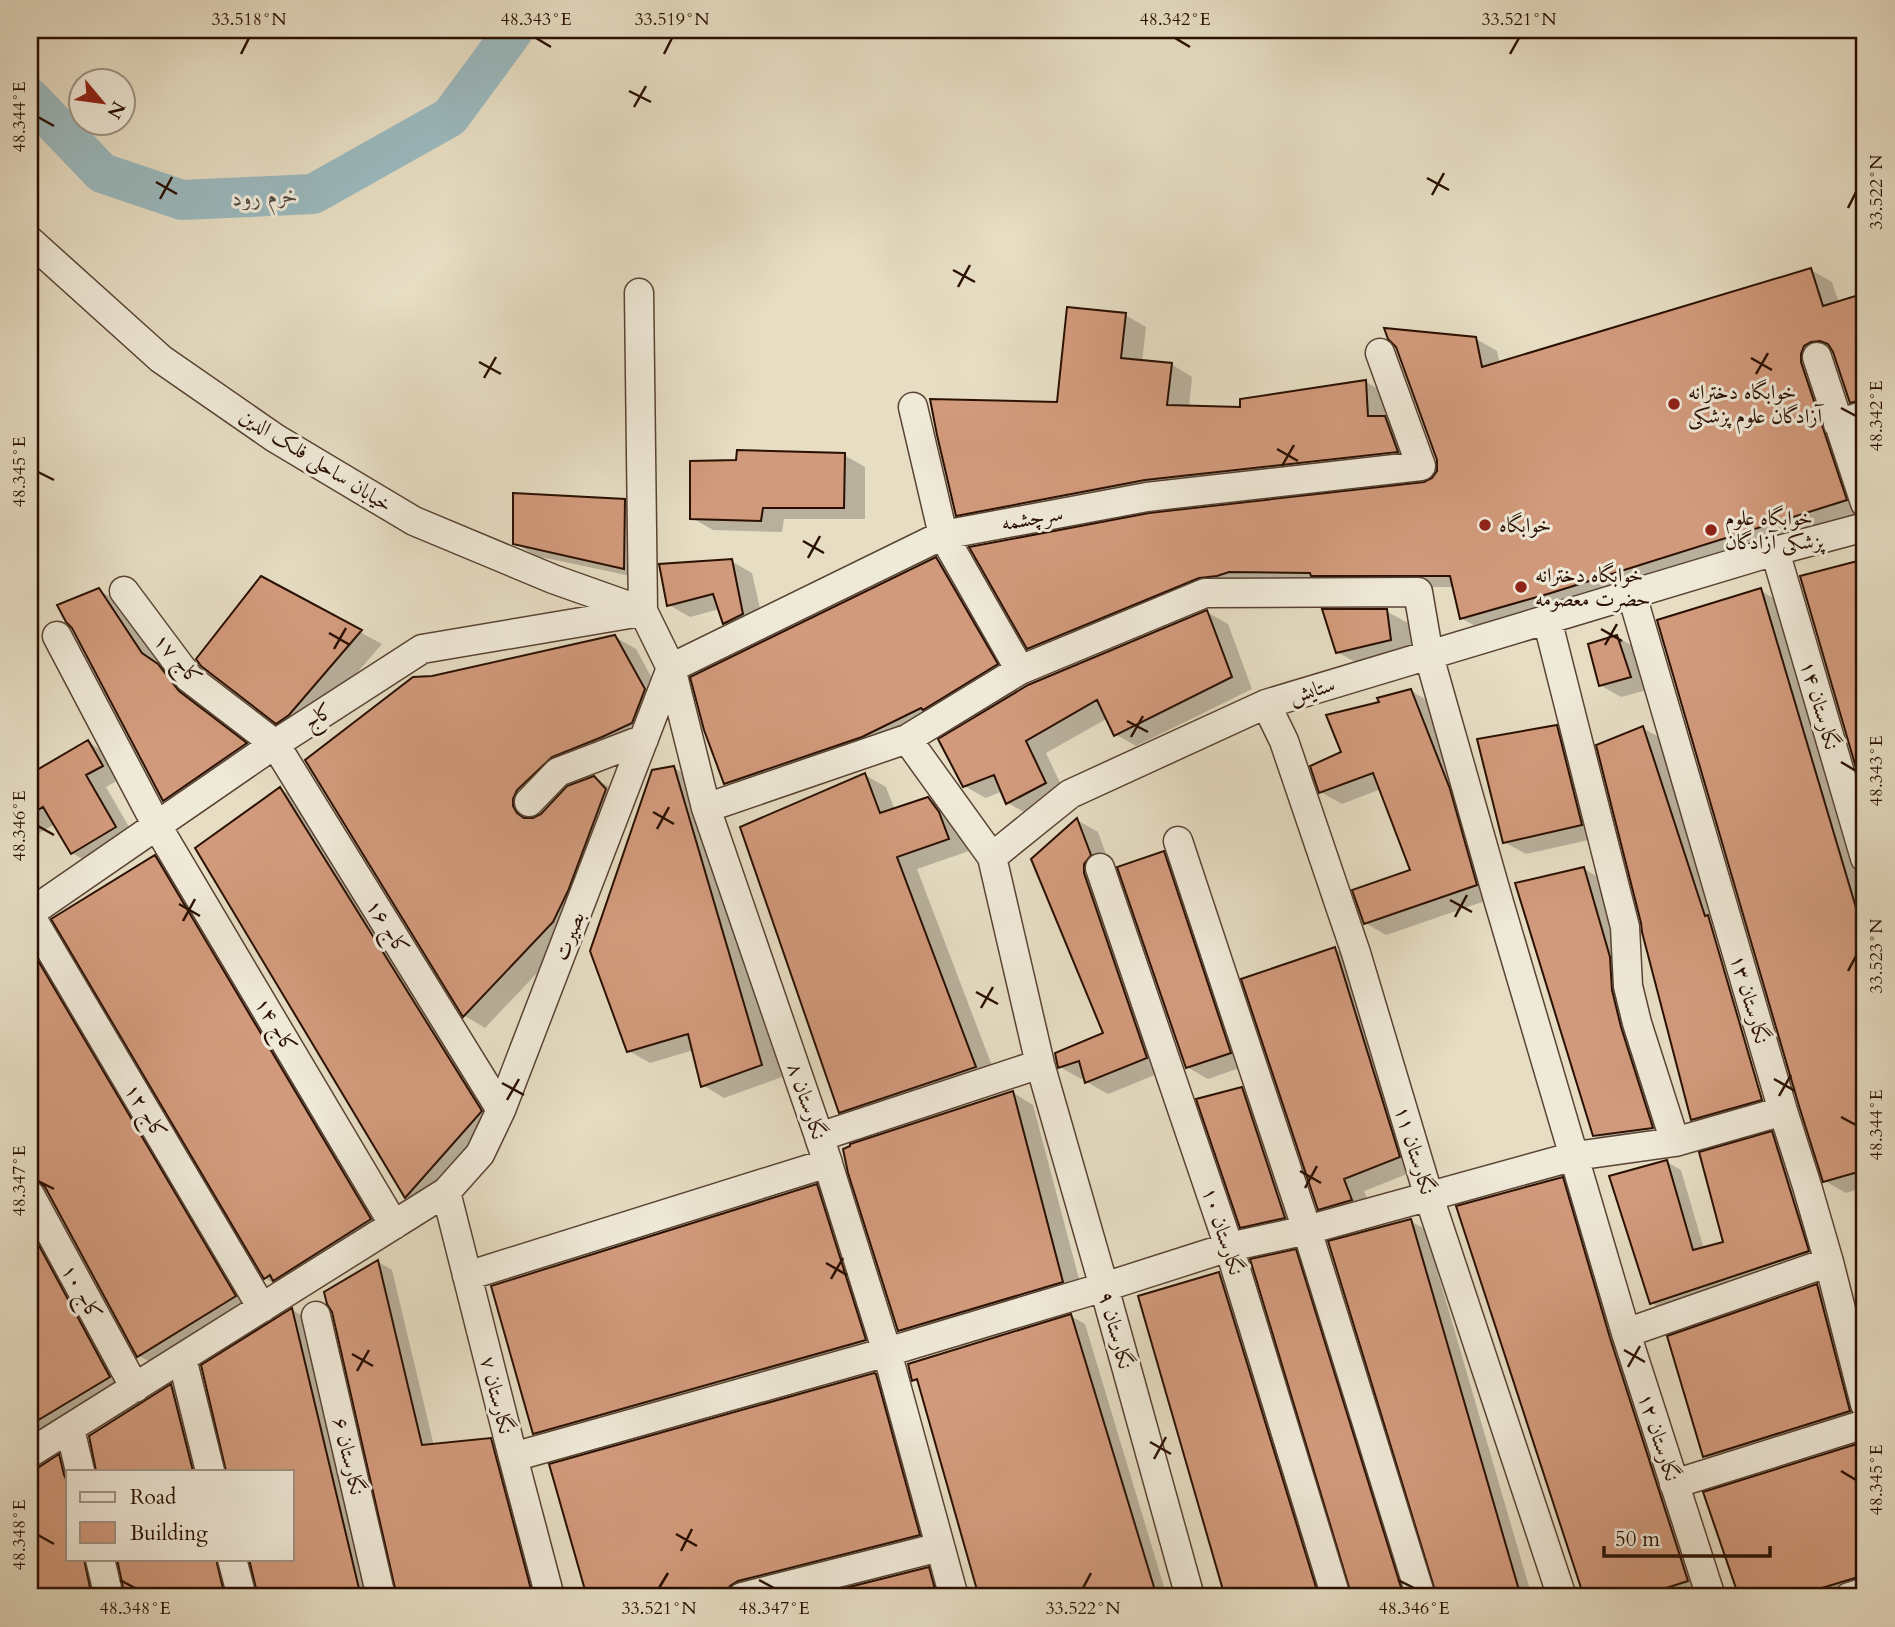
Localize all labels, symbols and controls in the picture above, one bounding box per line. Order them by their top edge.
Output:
text: 33.518°N [211,7,287,32]
text: 48.343°E [501,7,572,32]
text: 33.519°N [634,7,710,32]
text: 48.342°E [1140,7,1211,32]
text: 33.521°N [1481,7,1557,32]
north arrow [66,66,136,136]
text: 48.344°E [7,82,32,153]
text: N [100,96,131,124]
text: 33.522°N [1864,154,1889,230]
water label: خرم رود [231,179,299,218]
place label: خوابگاه دخترانه آزادگان علوم پزشکی [1688,378,1825,434]
text: 48.342°E [1864,381,1889,452]
marker: خوابگاه دخترانه آزادگان علوم پزشکی [1666,396,1682,412]
street label: خیابان ساحلی فلک الدین [233,402,398,520]
text: 48.345°E [7,437,32,508]
street label: سرچشمه [999,499,1065,538]
place label: خوابگاه علوم پزشکی آزادگان [1725,504,1826,557]
place label: خوابگاه [1499,511,1551,540]
marker: خوابگاه [1477,517,1493,533]
marker: خوابگاه علوم پزشکی آزادگان [1703,522,1719,538]
place label: خوابگاه دخترانه حضرت معصومه [1535,561,1651,614]
marker: خوابگاه دخترانه حضرت معصومه [1513,579,1529,595]
street label: کاج ۱۷ [144,627,208,694]
street label: نگارستان ۱۴ [1793,657,1846,753]
street label: ستایش [1286,670,1339,711]
street label: کاج [298,696,341,740]
text: 48.343°E [1864,736,1889,807]
text: 48.346°E [7,791,32,862]
street label: کاج ۱۶ [356,894,416,963]
street label: بصیرت [547,908,592,965]
text: 33.523°N [1864,918,1889,994]
street label: نگارستان ۱۳ [1723,951,1776,1047]
street label: کاج ۱۴ [244,992,304,1061]
street label: نگارستان ۸ [780,1059,833,1143]
street label: کاج ۱۲ [114,1078,174,1147]
text: 48.344°E [1864,1090,1889,1161]
street label: نگارستان ۱۱ [1387,1102,1442,1198]
text: 48.347°E [7,1146,32,1217]
street label: نگارستان ۱۰ [1195,1183,1250,1279]
street label: کاج ۱۰ [51,1259,109,1328]
street label: نگارستان ۹ [1091,1288,1140,1372]
street label: نگارستان ۷ [473,1353,520,1437]
street label: نگارستان ۱۲ [1631,1389,1686,1485]
street label: نگارستان ۶ [325,1414,372,1498]
text: 48.345°E [1864,1445,1889,1516]
legend [66,1470,294,1560]
text: Road [130,1483,176,1512]
text: 48.348°E [7,1500,32,1571]
scale bar [1604,1515,1771,1559]
text: Building [130,1519,208,1548]
text: 50 m [1615,1525,1660,1554]
text: 48.348°E [100,1596,171,1621]
text: 33.521°N [621,1596,697,1621]
text: 48.347°E [739,1596,810,1621]
text: 33.522°N [1045,1596,1121,1621]
text: 48.346°E [1379,1596,1450,1621]

